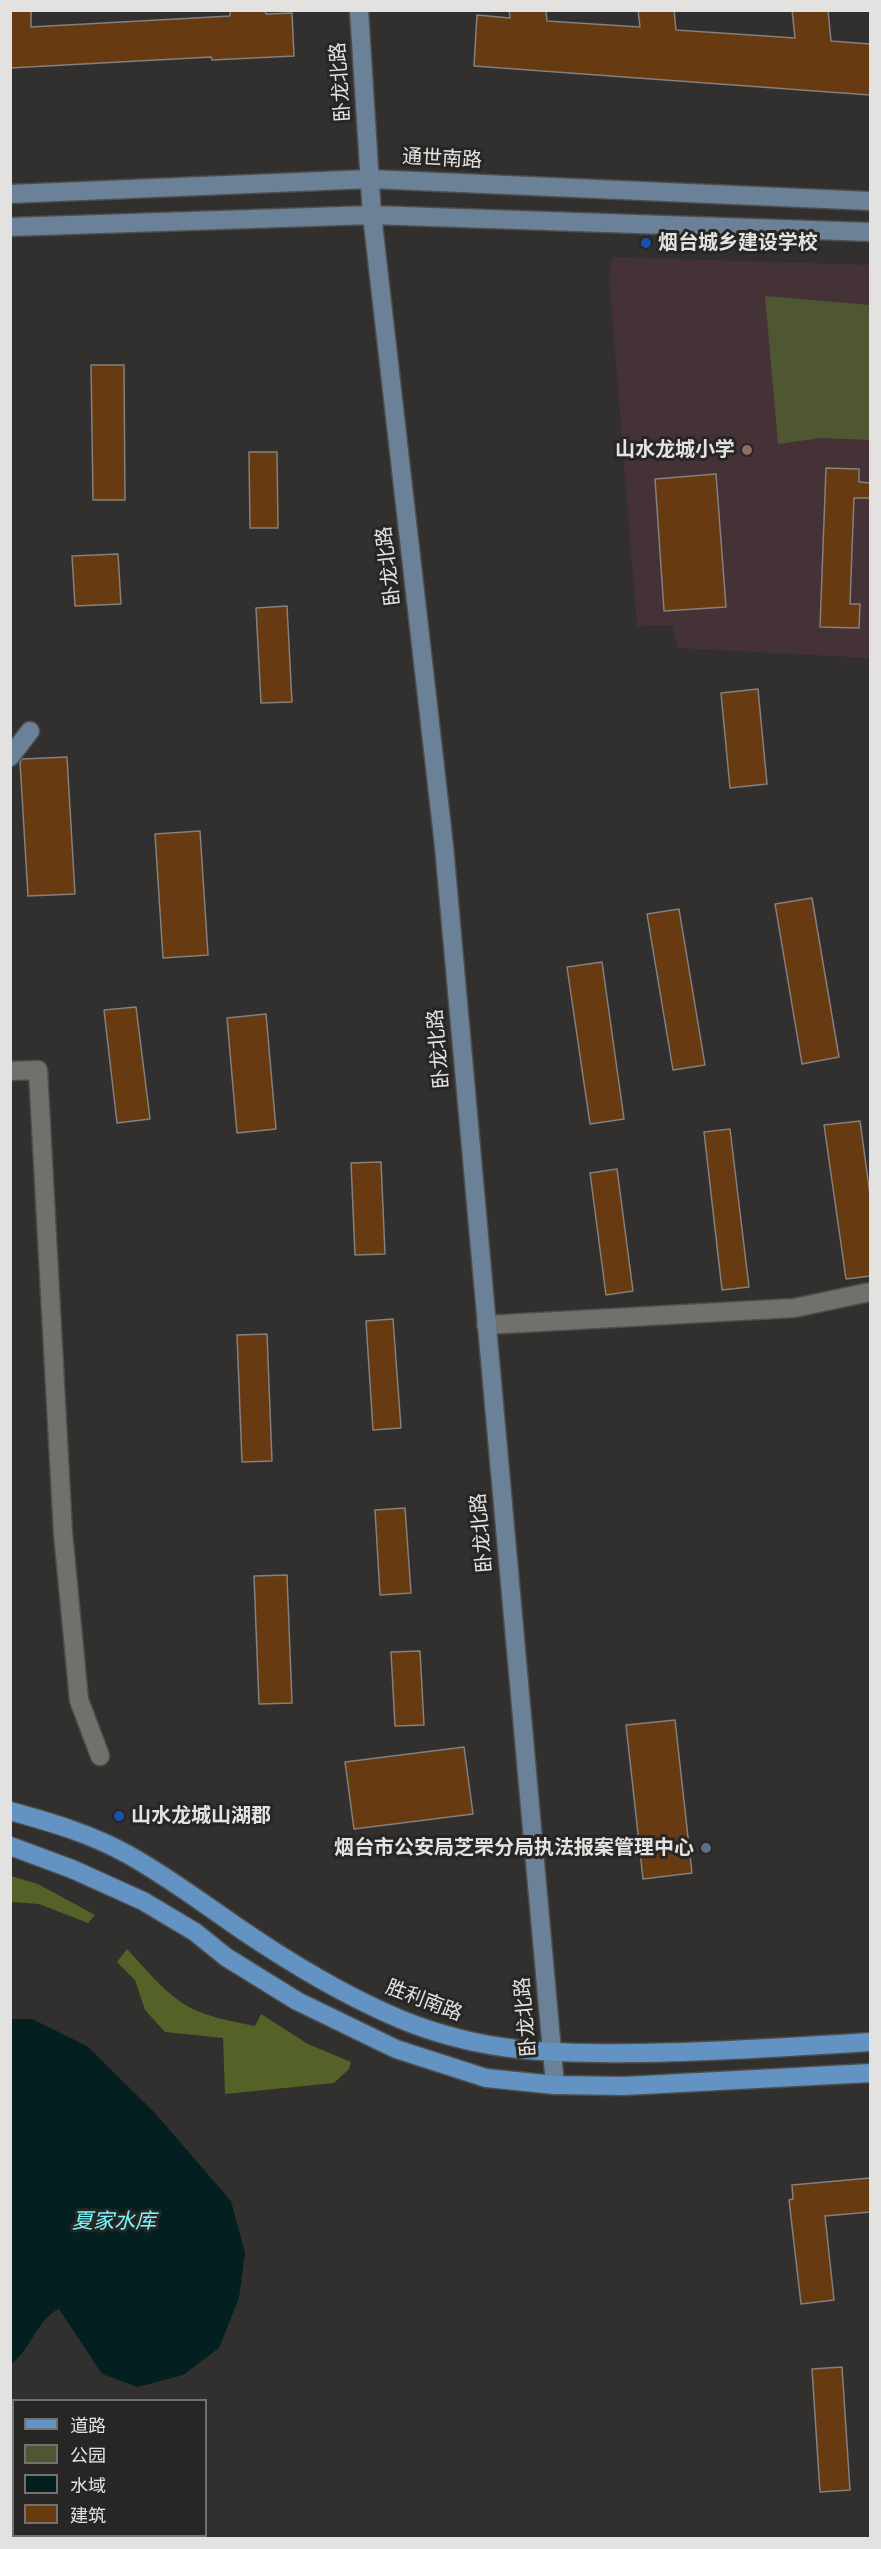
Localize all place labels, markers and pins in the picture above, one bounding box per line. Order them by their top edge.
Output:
place label: 烟台城乡建设学校 [658,231,818,255]
marker: 烟台城乡建设学校 [639,236,653,250]
place label: 山水龙城小学 [615,438,735,462]
marker: 山水龙城小学 [740,443,754,457]
place label: 山水龙城山湖郡 [131,1804,271,1828]
marker: 山水龙城山湖郡 [112,1809,126,1823]
place label: 烟台市公安局芝罘分局执法报案管理中心 [334,1836,694,1860]
marker: 烟台市公安局芝罘分局执法报案管理中心 [699,1841,713,1855]

